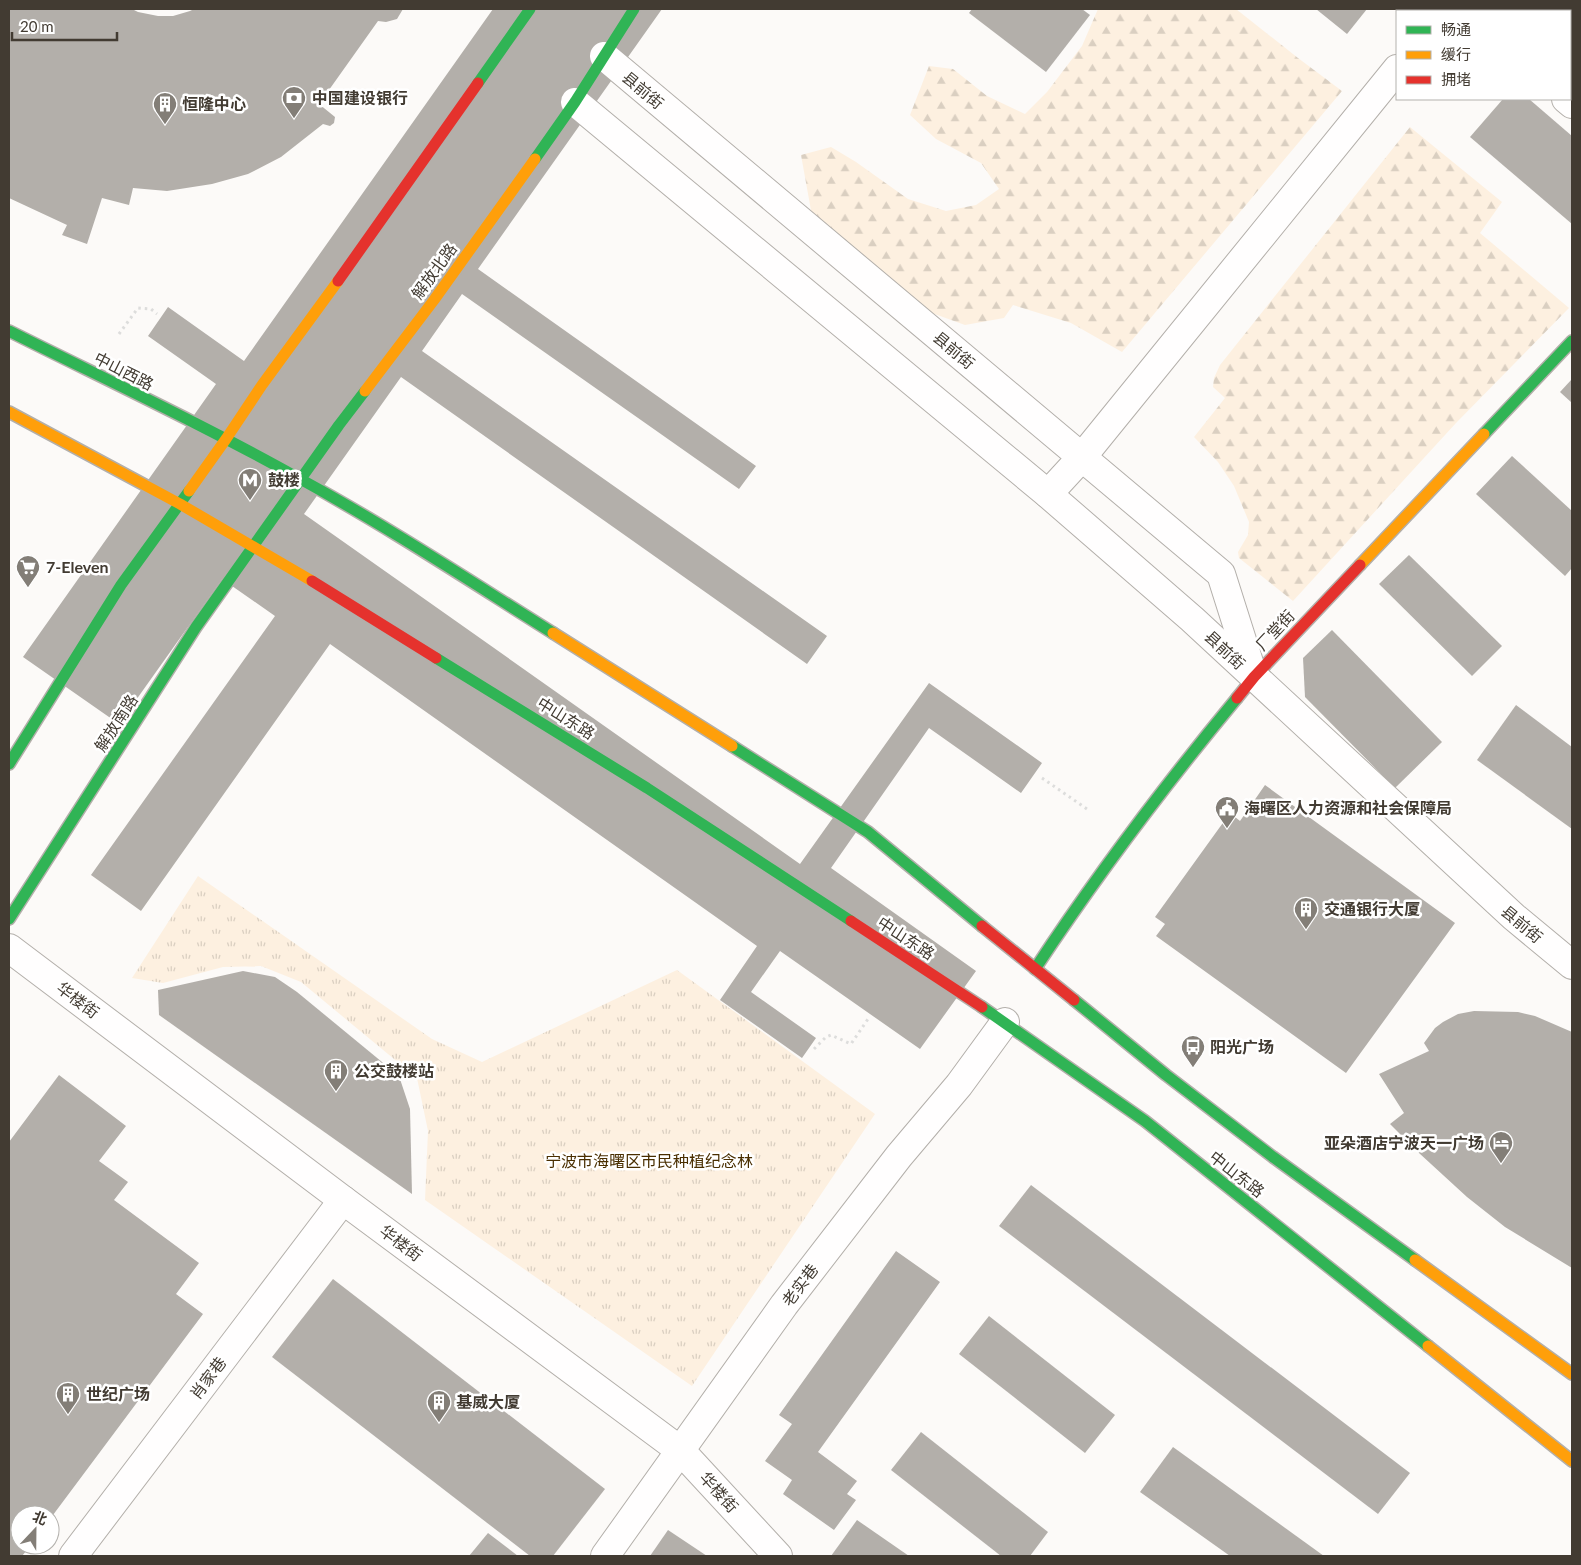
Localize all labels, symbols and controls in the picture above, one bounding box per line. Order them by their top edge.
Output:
scale bar [12,10,118,42]
legend [1396,10,1571,100]
text: 20 m [20,17,54,35]
text: 畅通 [1441,20,1471,38]
text: 缓行 [1441,45,1471,63]
street label: 县前街 [619,67,668,112]
text: 拥堵 [1441,70,1471,88]
bank icon: 中国建设银行 [281,85,307,119]
place label: 中国建设银行 [312,88,408,107]
building icon: 恒隆中心 [152,91,178,125]
place label: 恒隆中心 [182,94,246,113]
street label: 解放北路 [407,239,460,302]
street label: 县前街 [930,327,979,372]
street label: 中山西路 [91,348,157,394]
metro station icon: 鼓楼 [237,467,263,501]
place label: 鼓楼 [268,470,300,489]
supermarket icon: 7-Eleven [15,554,41,588]
place label: 7-Eleven [46,557,109,576]
street label: 厂堂街 [1251,606,1298,654]
street label: 县前街 [1201,626,1249,673]
street label: 解放南路 [90,691,141,755]
street label: 中山东路 [534,693,598,743]
public building icon: 海曙区人力资源和社会保障局 [1214,795,1240,829]
place label: 海曙区人力资源和社会保障局 [1244,798,1452,817]
building icon: 交通银行大厦 [1293,896,1319,930]
place label: 交通银行大厦 [1324,899,1420,918]
street label: 县前街 [1498,901,1547,946]
street label: 中山东路 [874,912,938,963]
street label: 华楼街 [53,978,103,1022]
bus stop icon: 阳光广场 [1180,1034,1206,1068]
place label: 阳光广场 [1210,1037,1274,1056]
building icon: 公交鼓楼站 [323,1058,349,1092]
place label: 公交鼓楼站 [354,1061,434,1080]
hotel icon: 亚朵酒店宁波天一广场 [1488,1130,1514,1164]
place label: 亚朵酒店宁波天一广场 [1324,1133,1484,1152]
street label: 中山东路 [1206,1146,1268,1201]
park label: 宁波市海曙区市民种植纪念林 [545,1151,753,1170]
street label: 华楼街 [376,1221,426,1265]
street label: 老实巷 [778,1260,822,1310]
street label: 肖家巷 [186,1353,230,1403]
building icon: 世纪广场 [55,1381,81,1415]
place label: 世纪广场 [86,1384,150,1403]
building icon: 基威大厦 [426,1389,452,1423]
place label: 基威大厦 [456,1392,520,1411]
street label: 华楼街 [696,1467,742,1516]
north arrow [10,1505,60,1555]
text: 北 [30,1507,50,1528]

